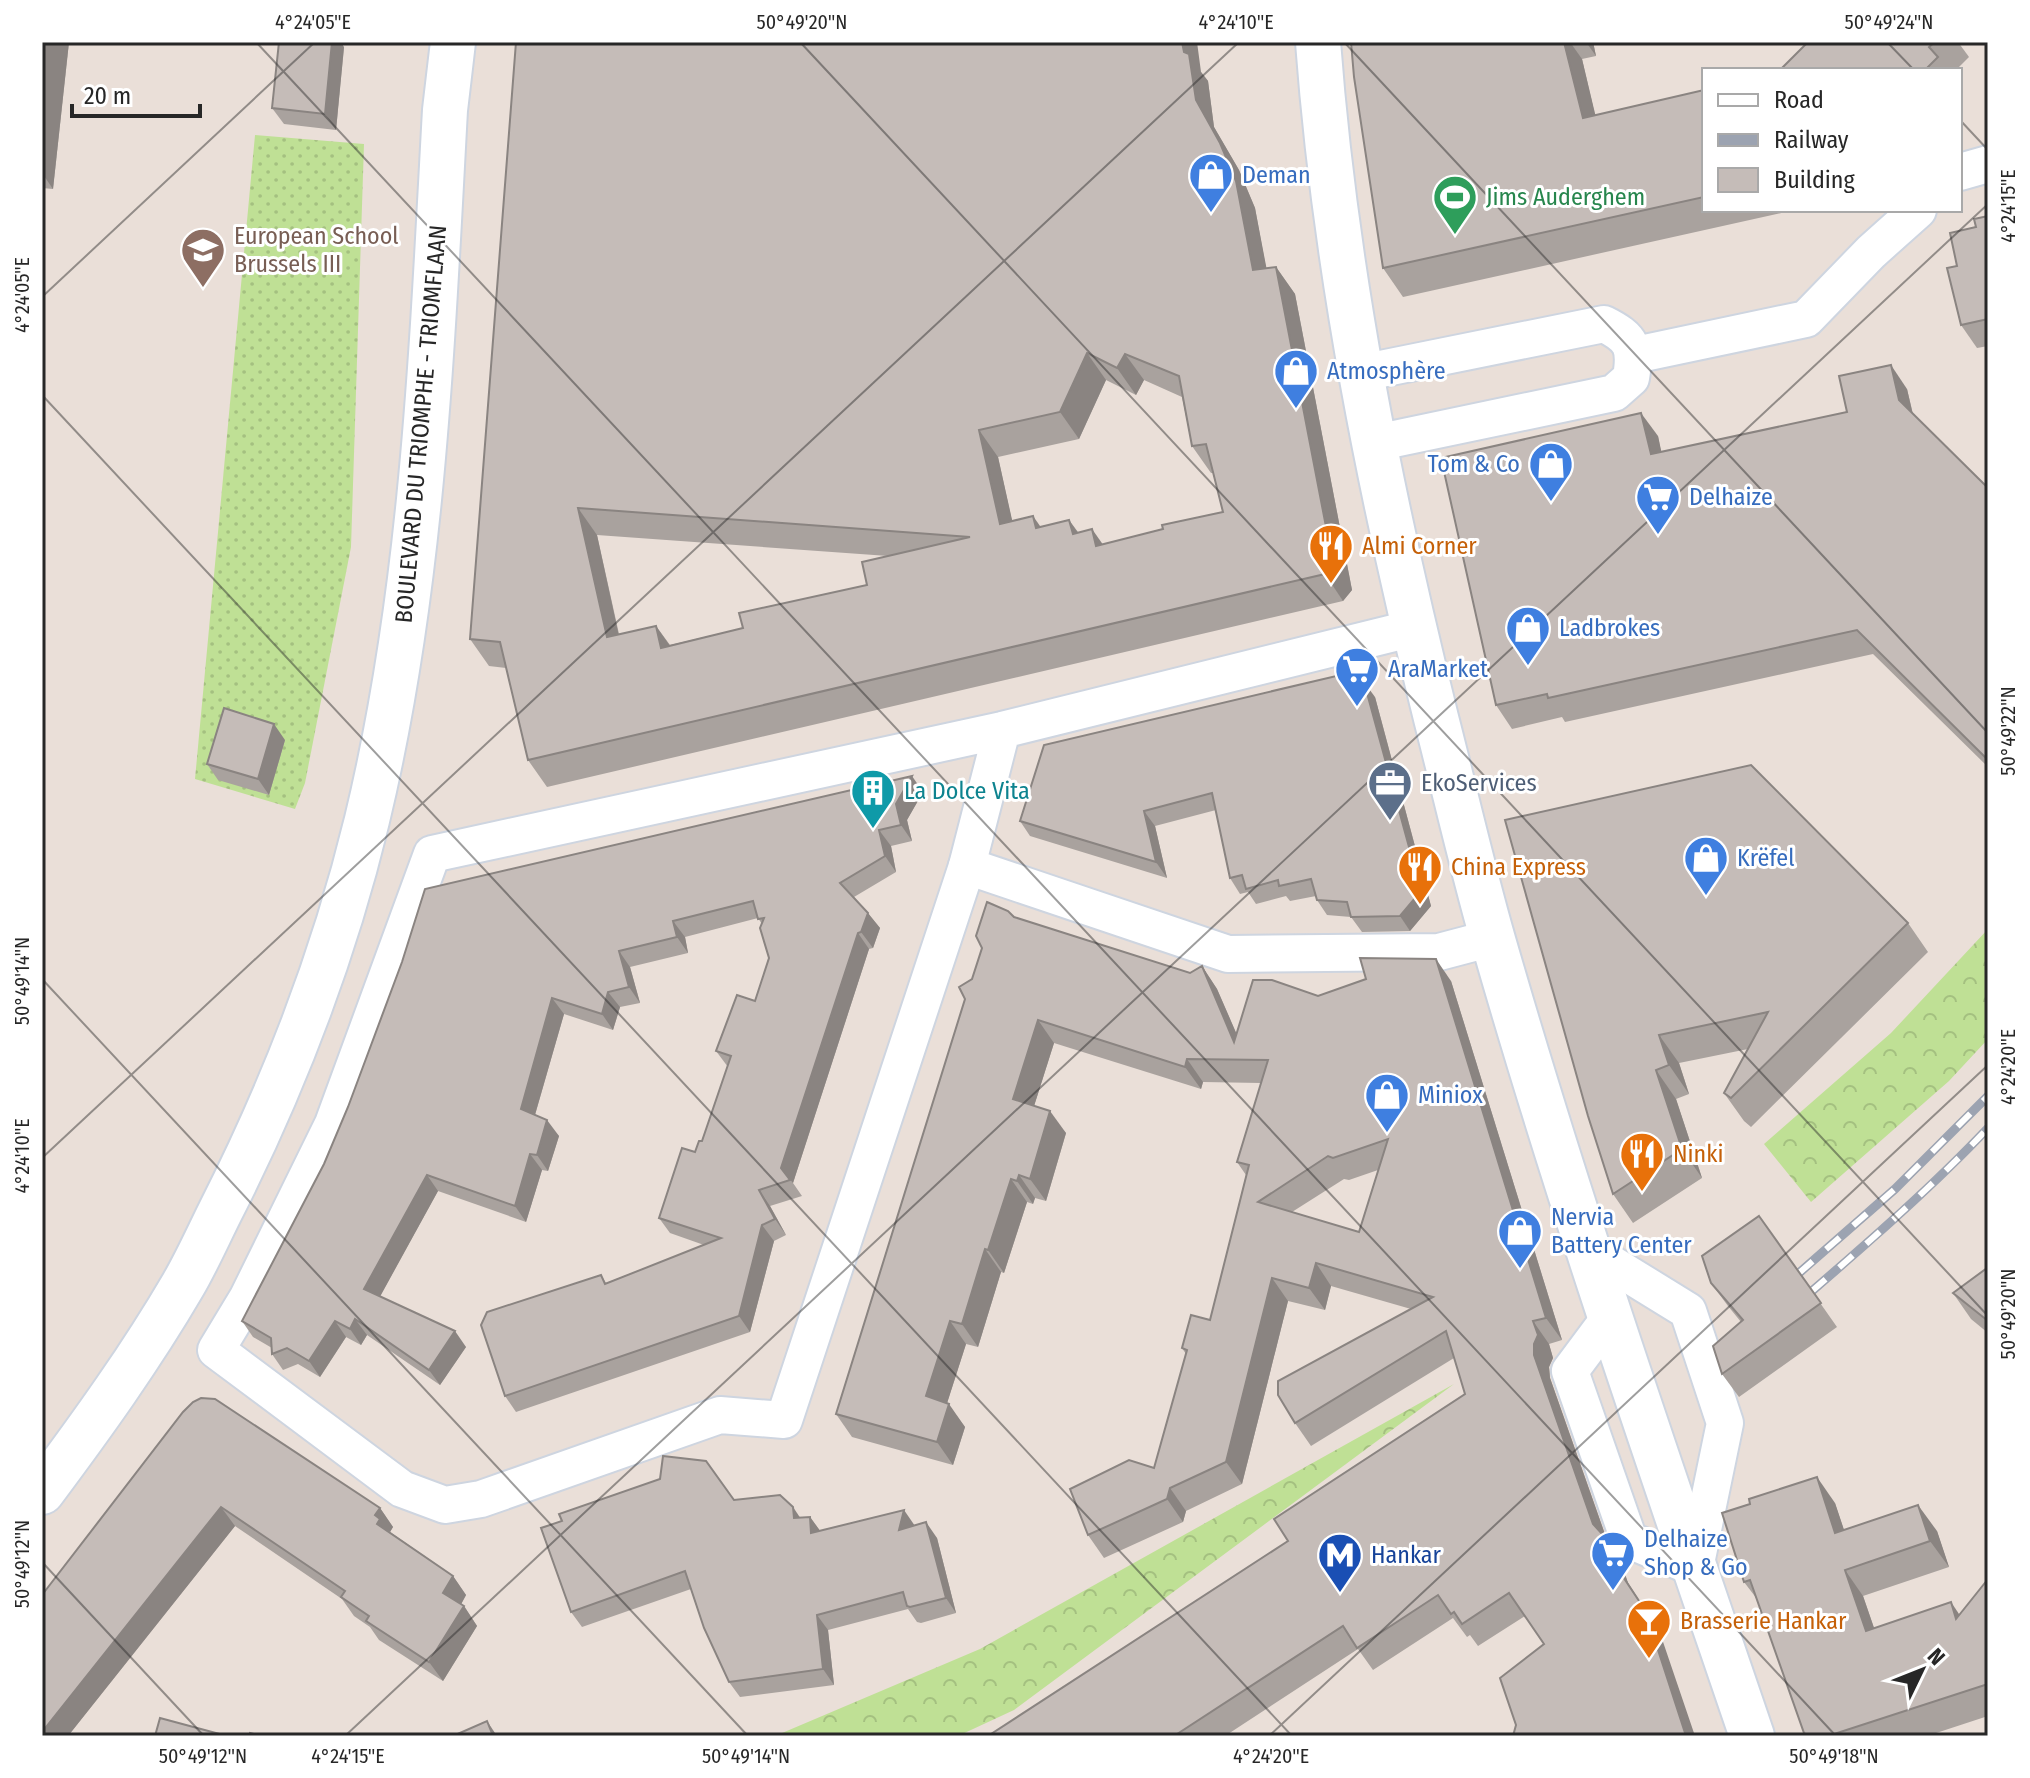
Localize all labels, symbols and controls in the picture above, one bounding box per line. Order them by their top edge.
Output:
text: 4°24'05"E [275,10,351,34]
text: 50°49'20"N [757,10,847,34]
text: 4°24'10"E [1198,10,1274,34]
text: 50°49'24"N [1845,10,1933,34]
scale bar [72,68,200,118]
legend [1702,68,1962,212]
text: 20 m [84,82,131,110]
text: Road [1774,86,1824,114]
text: Railway [1774,126,1849,154]
shop icon: Deman [1187,151,1235,214]
place label: Deman [1242,161,1311,189]
text: Building [1774,166,1856,194]
text: 4°24'15"E [1996,169,2020,243]
sports icon: Jims Auderghem [1431,173,1479,236]
place label: Jims Auderghem [1486,183,1645,211]
place label: European School Brussels III [234,222,399,278]
street label: BOULEVARD DU TRIOMPHE - TRIOMFLAAN [390,224,452,624]
school or university icon: European School Brussels III [179,226,227,289]
text: 4°24'05"E [10,257,34,333]
shop icon: Atmosphère [1272,347,1320,410]
place label: Atmosphère [1327,357,1446,385]
shop icon: Tom & Co [1527,440,1575,503]
place label: Tom & Co [1428,450,1520,478]
supermarket icon: Delhaize [1634,473,1682,536]
place label: Delhaize [1689,483,1773,511]
restaurant icon: Almi Corner [1307,522,1355,585]
place label: Almi Corner [1362,532,1477,560]
shop icon: Ladbrokes [1504,604,1552,667]
place label: Ladbrokes [1559,614,1660,642]
supermarket icon: AraMarket [1333,645,1381,708]
place label: AraMarket [1388,655,1488,683]
text: 50°49'22"N [1996,686,2020,776]
office icon: EkoServices [1366,759,1414,822]
building icon: La Dolce Vita [849,767,897,830]
place label: EkoServices [1421,769,1537,797]
place label: La Dolce Vita [904,777,1030,805]
shop icon: Krëfel [1682,834,1730,897]
restaurant icon: China Express [1396,843,1444,906]
place label: Krëfel [1737,844,1795,872]
place label: China Express [1451,853,1586,881]
text: 50°49'14"N [10,937,34,1025]
text: 4°24'20"E [1996,1029,2020,1105]
shop icon: Miniox [1363,1071,1411,1134]
place label: Miniox [1418,1081,1483,1109]
text: 4°24'10"E [10,1118,34,1194]
restaurant icon: Ninki [1618,1130,1666,1193]
place label: Ninki [1673,1140,1724,1168]
place label: Nervia Battery Center [1551,1203,1692,1259]
shop icon: Nervia Battery Center [1496,1207,1544,1270]
text: 50°49'20"N [1996,1269,2020,1359]
text: 50°49'12"N [10,1520,34,1608]
place label: Delhaize Shop & Go [1644,1525,1748,1581]
supermarket icon: Delhaize Shop & Go [1589,1529,1637,1592]
metro station icon: Hankar [1316,1531,1364,1594]
place label: Hankar [1371,1541,1442,1569]
bar icon: Brasserie Hankar [1625,1597,1673,1660]
place label: Brasserie Hankar [1680,1607,1847,1635]
north arrow [1882,1630,1962,1710]
text: N [1922,1643,1951,1671]
text: 50°49'12"N [159,1744,247,1768]
text: 4°24'15"E [311,1744,385,1768]
text: 50°49'14"N [702,1744,790,1768]
text: 4°24'20"E [1233,1744,1309,1768]
text: 50°49'18"N [1789,1744,1879,1768]

